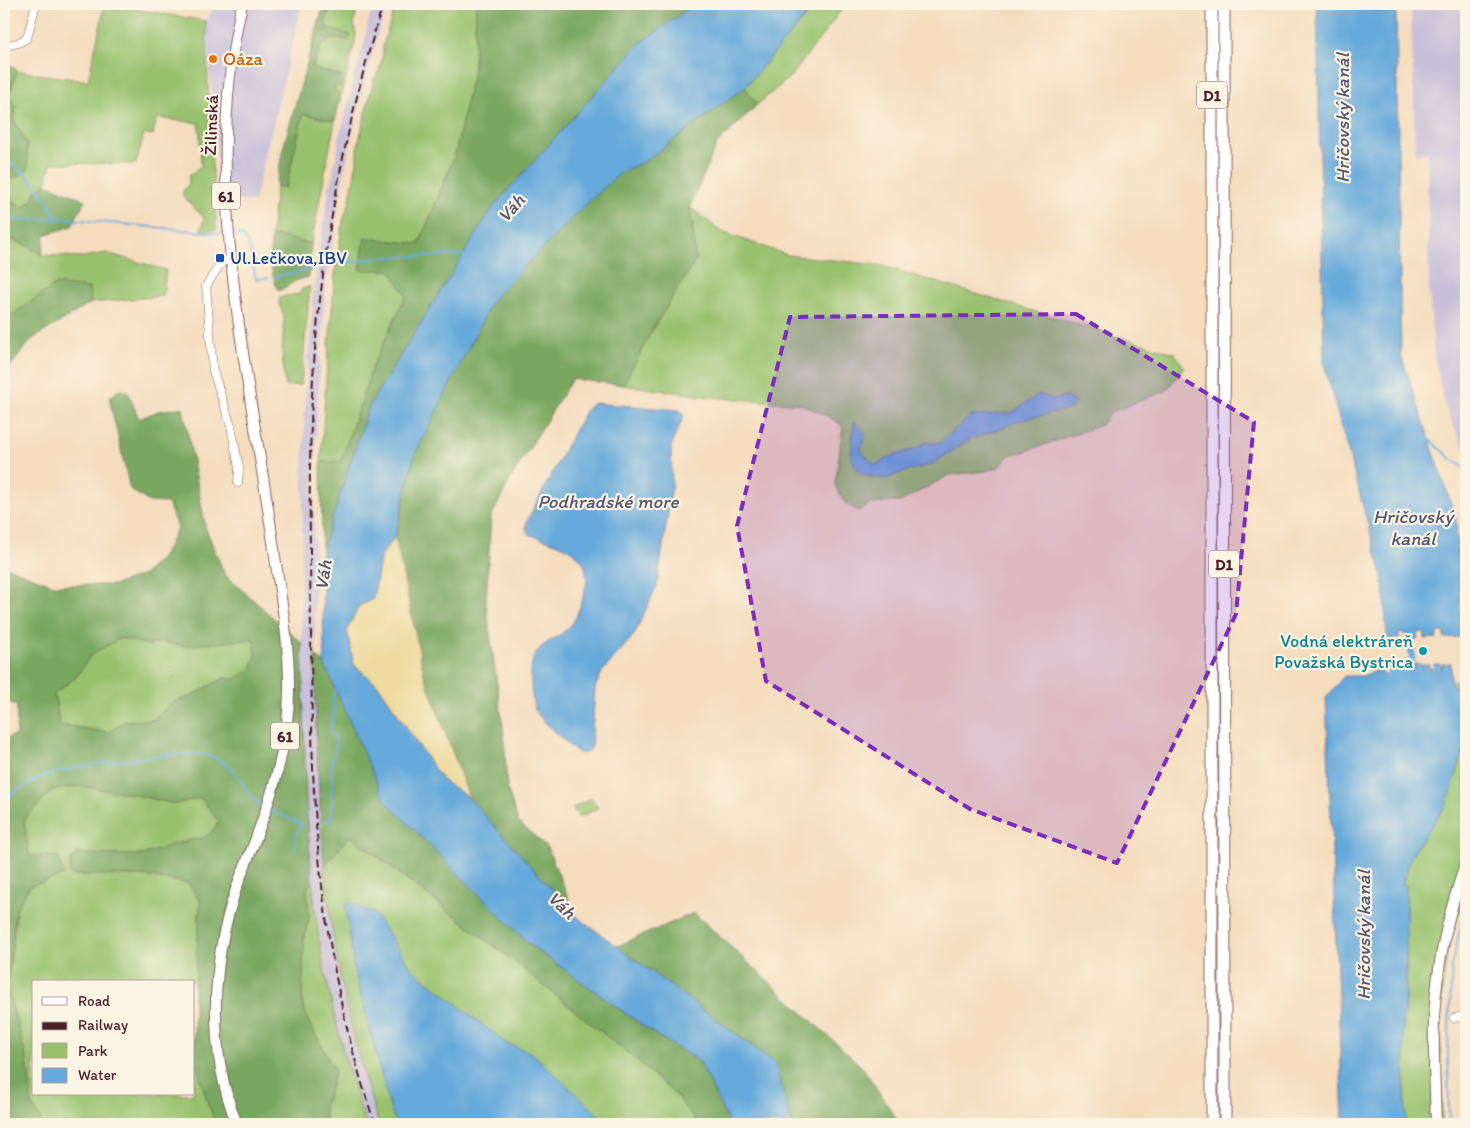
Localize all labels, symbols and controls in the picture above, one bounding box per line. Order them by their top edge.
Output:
place label: Oáza [223,48,264,70]
water label: Hričovský kanál [1331,51,1354,183]
marker: Oáza [207,53,219,65]
road number: D1 [1197,82,1227,108]
street label: Žilinská [199,94,223,156]
road number: 61 [212,182,240,210]
water label: Váh [492,188,530,227]
place label: Ul.Lečkova,IBV [230,247,347,269]
marker: Ul.Lečkova,IBV [214,252,226,264]
water label: Podhradské more [538,490,679,513]
water label: Hričovský kanál [1373,505,1455,550]
road number: D1 [1209,550,1239,578]
water label: Váh [309,558,337,592]
place label: Vodná elektráreň Považská Bystrica [1274,630,1413,673]
marker: Vodná elektráreň Považská Bystrica [1417,645,1429,657]
road number: 61 [271,722,299,749]
water label: Hričovský kanál [1352,868,1375,1000]
water label: Váh [543,886,582,924]
legend [32,980,195,1096]
text: Road [78,992,111,1010]
text: Railway [78,1016,128,1034]
text: Park [78,1042,108,1060]
text: Water [78,1066,117,1084]

